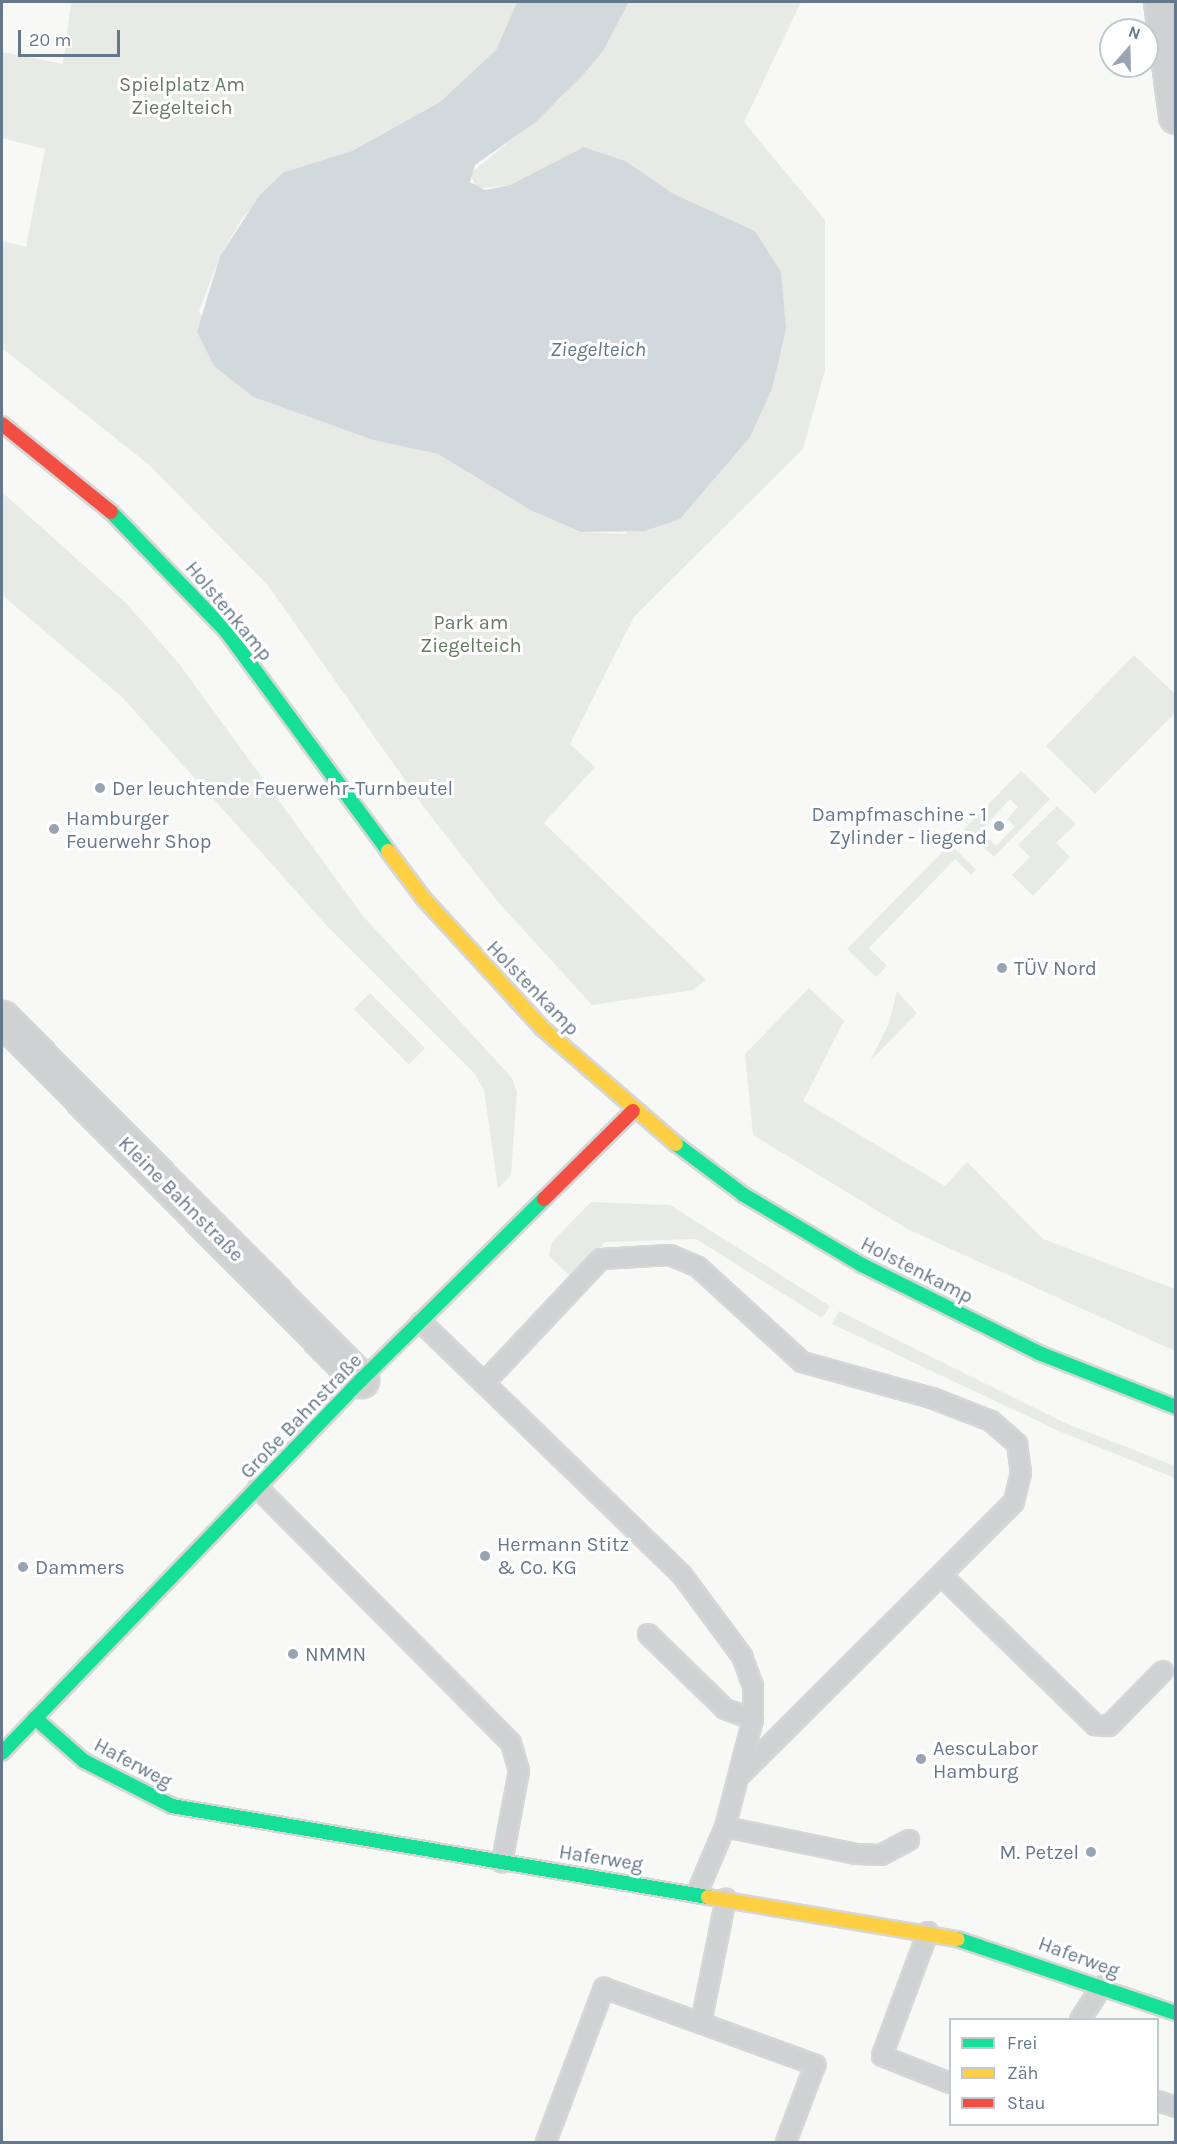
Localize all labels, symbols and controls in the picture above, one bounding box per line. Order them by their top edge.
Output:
scale bar [21,18,123,56]
north arrow [1099,18,1159,78]
text: N [1126,22,1143,43]
text: 20 m [29,29,71,51]
park label: Spielplatz Am Ziegelteich [119,72,245,119]
water label: Ziegelteich [550,336,646,362]
street label: Holstenkamp [180,556,278,666]
park label: Park am Ziegelteich [420,610,522,657]
place label: Der leuchtende Feuerwehr-Turnbeutel [112,776,453,800]
marker: Der leuchtende Feuerwehr-Turnbeutel [93,781,107,795]
place label: Dampfmaschine - 1 Zylinder - liegend [812,802,987,849]
place label: Hamburger Feuerwehr Shop [66,806,211,853]
marker: Dampfmaschine - 1 Zylinder - liegend [992,819,1006,833]
marker: Hamburger Feuerwehr Shop [47,822,61,836]
street label: Holstenkamp [482,935,584,1041]
place label: TÜV Nord [1014,956,1097,980]
marker: TÜV Nord [995,961,1009,975]
street label: Kleine Bahnstraße [113,1131,249,1267]
street label: Holstenkamp [857,1231,977,1309]
street label: Große Bahnstraße [235,1348,367,1484]
place label: Hermann Stitz & Co. KG [497,1532,629,1579]
marker: Hermann Stitz & Co. KG [478,1549,492,1563]
place label: Dammers [35,1555,125,1579]
marker: Dammers [16,1560,30,1574]
place label: NMMN [305,1642,366,1666]
marker: NMMN [286,1647,300,1661]
street label: Haferweg [90,1733,176,1793]
place label: AescuLabor Hamburg [933,1736,1038,1783]
marker: AescuLabor Hamburg [914,1752,928,1766]
street label: Haferweg [557,1840,645,1876]
place label: M. Petzel [1000,1840,1079,1864]
marker: M. Petzel [1084,1845,1098,1859]
street label: Haferweg [1035,1931,1123,1983]
legend [949,2018,1159,2126]
text: Frei [1007,2032,1038,2054]
text: Zäh [1007,2062,1038,2084]
text: Stau [1007,2092,1045,2114]

